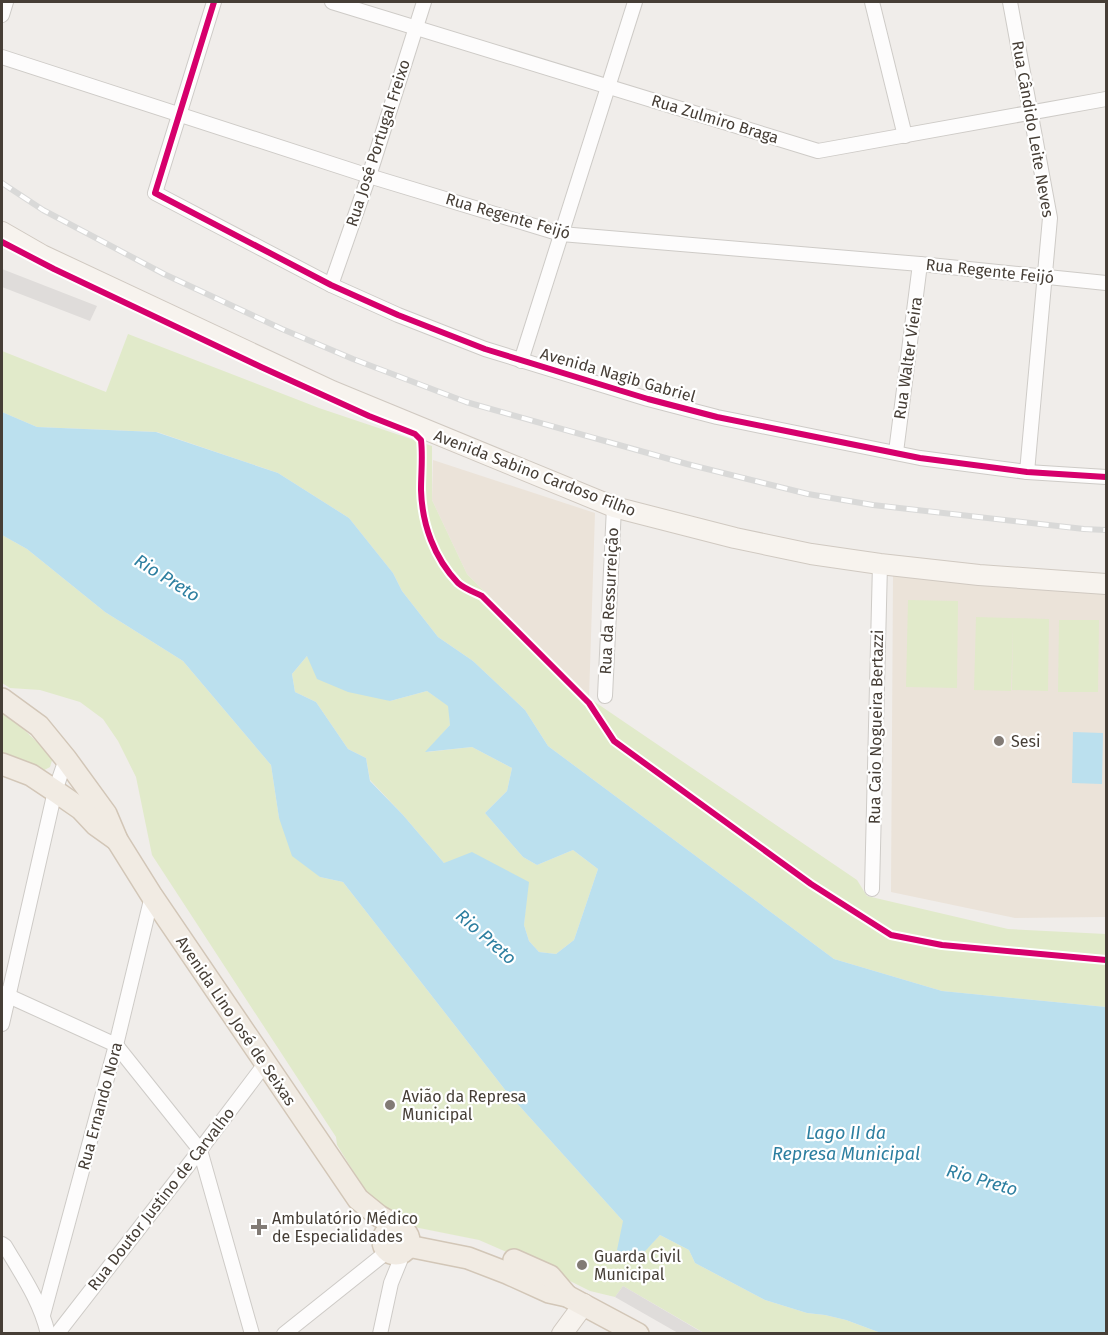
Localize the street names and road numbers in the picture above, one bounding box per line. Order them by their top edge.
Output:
street label: Rua Cândido Leite Neves [1008,39,1058,219]
street label: Rua José Portugal Freixo [342,57,414,229]
street label: Rua Zulmiro Braga [649,91,781,147]
street label: Rua Regente Feijó [443,189,573,243]
street label: Rua Regente Feijó [925,255,1055,287]
street label: Rua Walter Vieira [890,296,926,420]
street label: Avenida Nagib Gabriel [538,344,698,406]
street label: Avenida Sabino Cardoso Filho [431,426,639,520]
street label: Rua da Ressurreição [596,527,623,675]
street label: Rua Caio Nogueira Bertazzi [865,630,887,824]
street label: Avenida Lino José de Seixas [172,933,300,1109]
street label: Rua Ernando Nora [74,1040,126,1172]
street label: Rua Doutor Justino de Carvalho [84,1104,238,1294]

